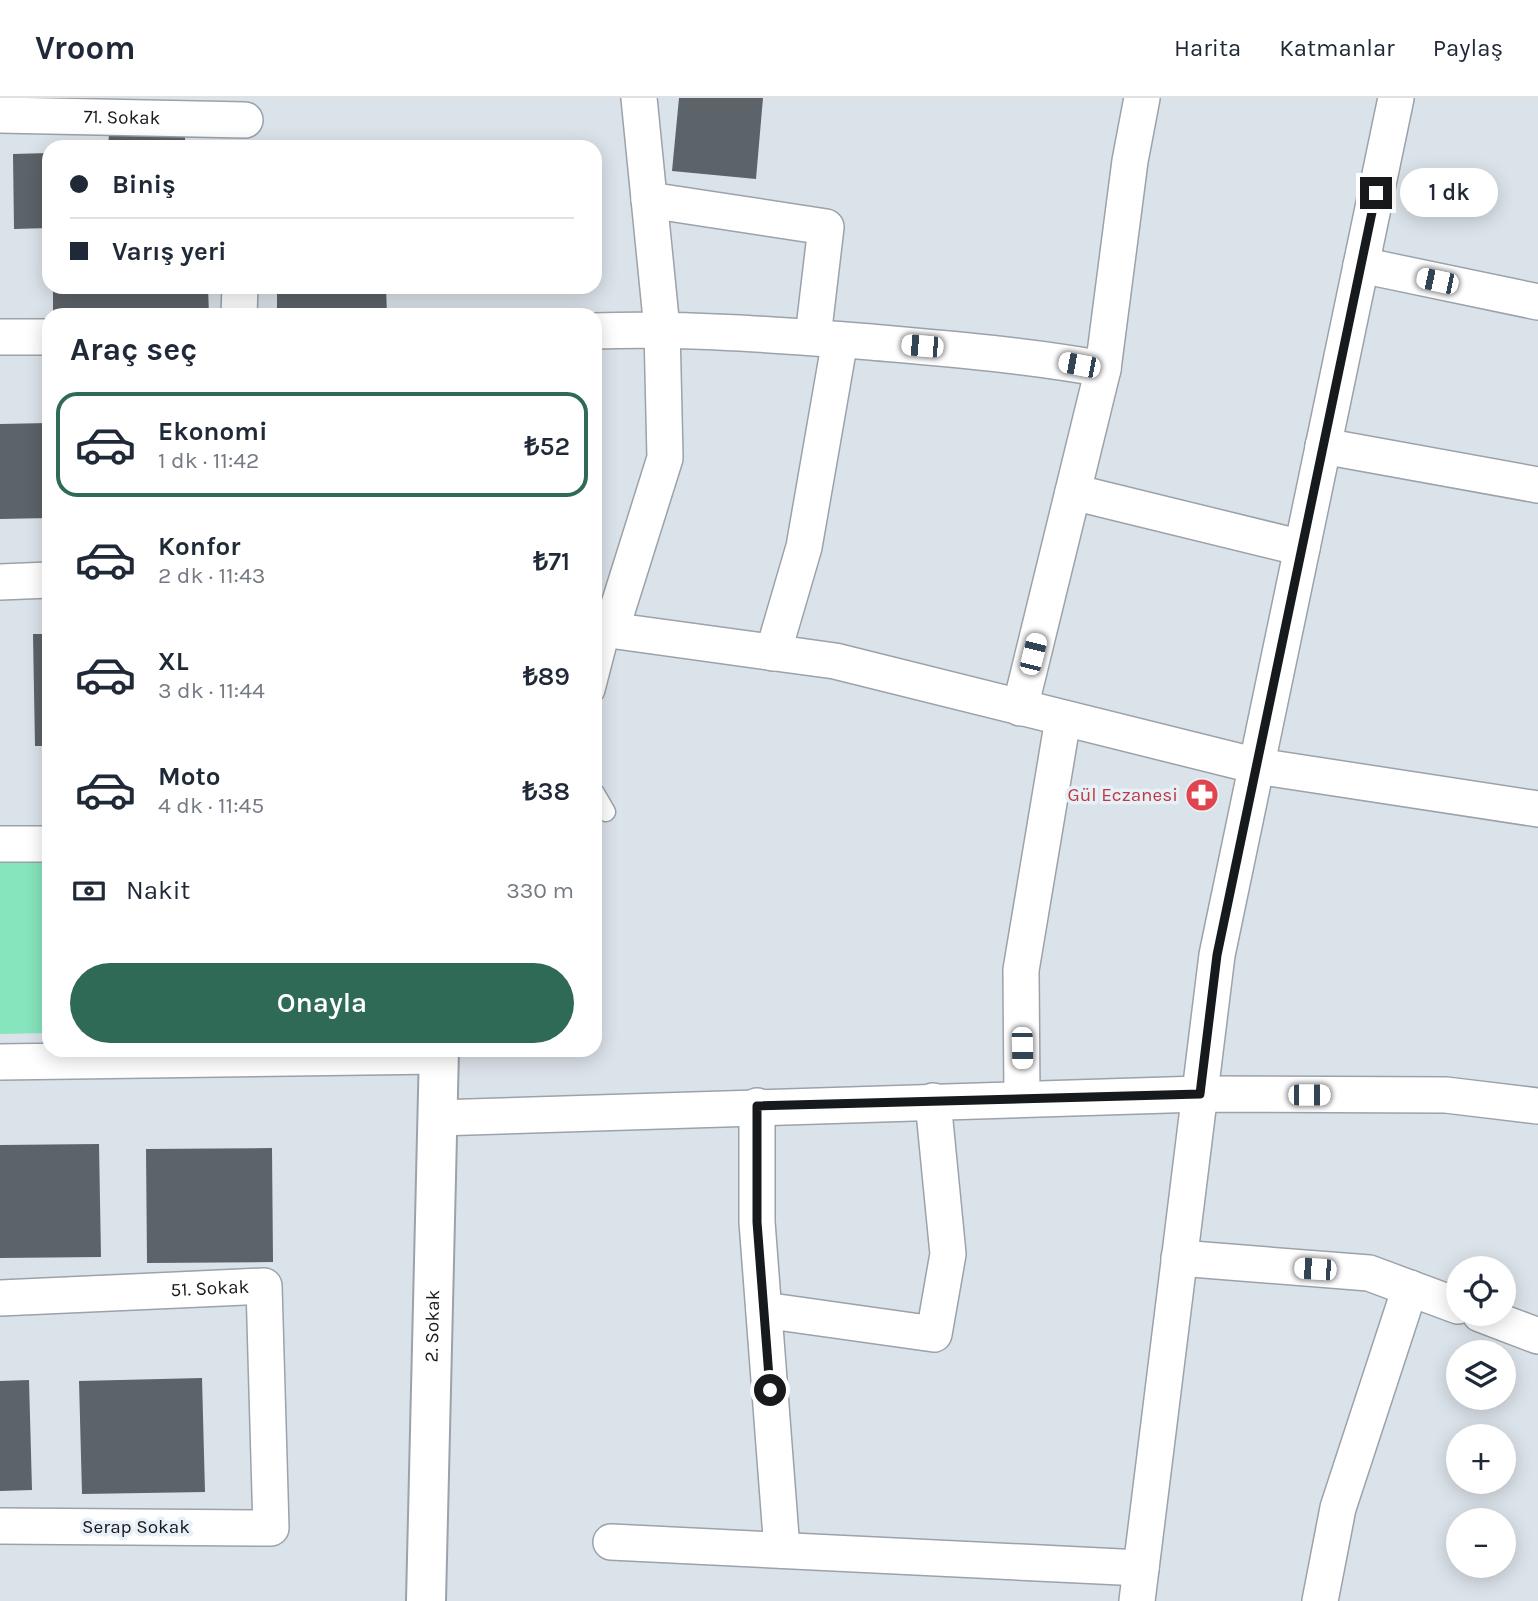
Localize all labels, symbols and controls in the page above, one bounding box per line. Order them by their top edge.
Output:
text: Vroom [35,29,135,67]
text: Harita [1174,34,1241,62]
text: Katmanlar [1279,34,1395,62]
text: Paylaş [1433,34,1503,62]
street label: 71. Sokak [83,106,161,129]
callout: 1 dk [1400,168,1498,217]
text: Biniş [112,169,176,200]
route end [1360,177,1392,209]
text: 1 dk [1428,179,1470,206]
text: Varış yeri [112,236,226,267]
car [1415,266,1460,296]
text: Araç seç [70,331,197,368]
car [901,334,944,358]
car [1057,351,1102,379]
icon: car [74,413,137,476]
text: Ekonomi [158,416,267,447]
text: ₺52 [525,431,570,462]
text: 1 dk · 11:42 [158,447,259,474]
icon: car [74,528,137,591]
text: Konfor [158,531,240,562]
text: ₺71 [533,546,570,577]
text: 2 dk · 11:43 [158,562,265,589]
car [1018,631,1049,677]
icon: car [74,643,137,706]
text: XL [158,646,189,677]
text: ₺89 [523,661,570,692]
text: 3 dk · 11:44 [158,677,265,704]
icon: car [74,758,137,821]
text: Moto [158,761,220,792]
text: ₺38 [523,776,570,807]
pharmacy icon: Gül Eczanesi [1183,776,1221,814]
place label: Gül Eczanesi [1068,784,1178,806]
text: 4 dk · 11:45 [158,792,264,819]
icon: cash [70,872,108,910]
text: Nakit [126,875,190,906]
text: 330 m [506,877,574,904]
button: Onayla [70,963,574,1043]
car [1012,1027,1033,1069]
car [1289,1085,1331,1106]
map controls [1446,1256,1516,1578]
button: locate [1446,1256,1516,1326]
car [1294,1257,1337,1281]
street label: 51. Sokak [170,1276,250,1301]
street label: 2. Sokak [421,1289,444,1363]
button: layers [1446,1340,1516,1410]
route start [754,1374,786,1406]
button: + [1446,1424,1516,1494]
button: − [1446,1508,1516,1578]
street label: Serap Sokak [82,1516,190,1538]

